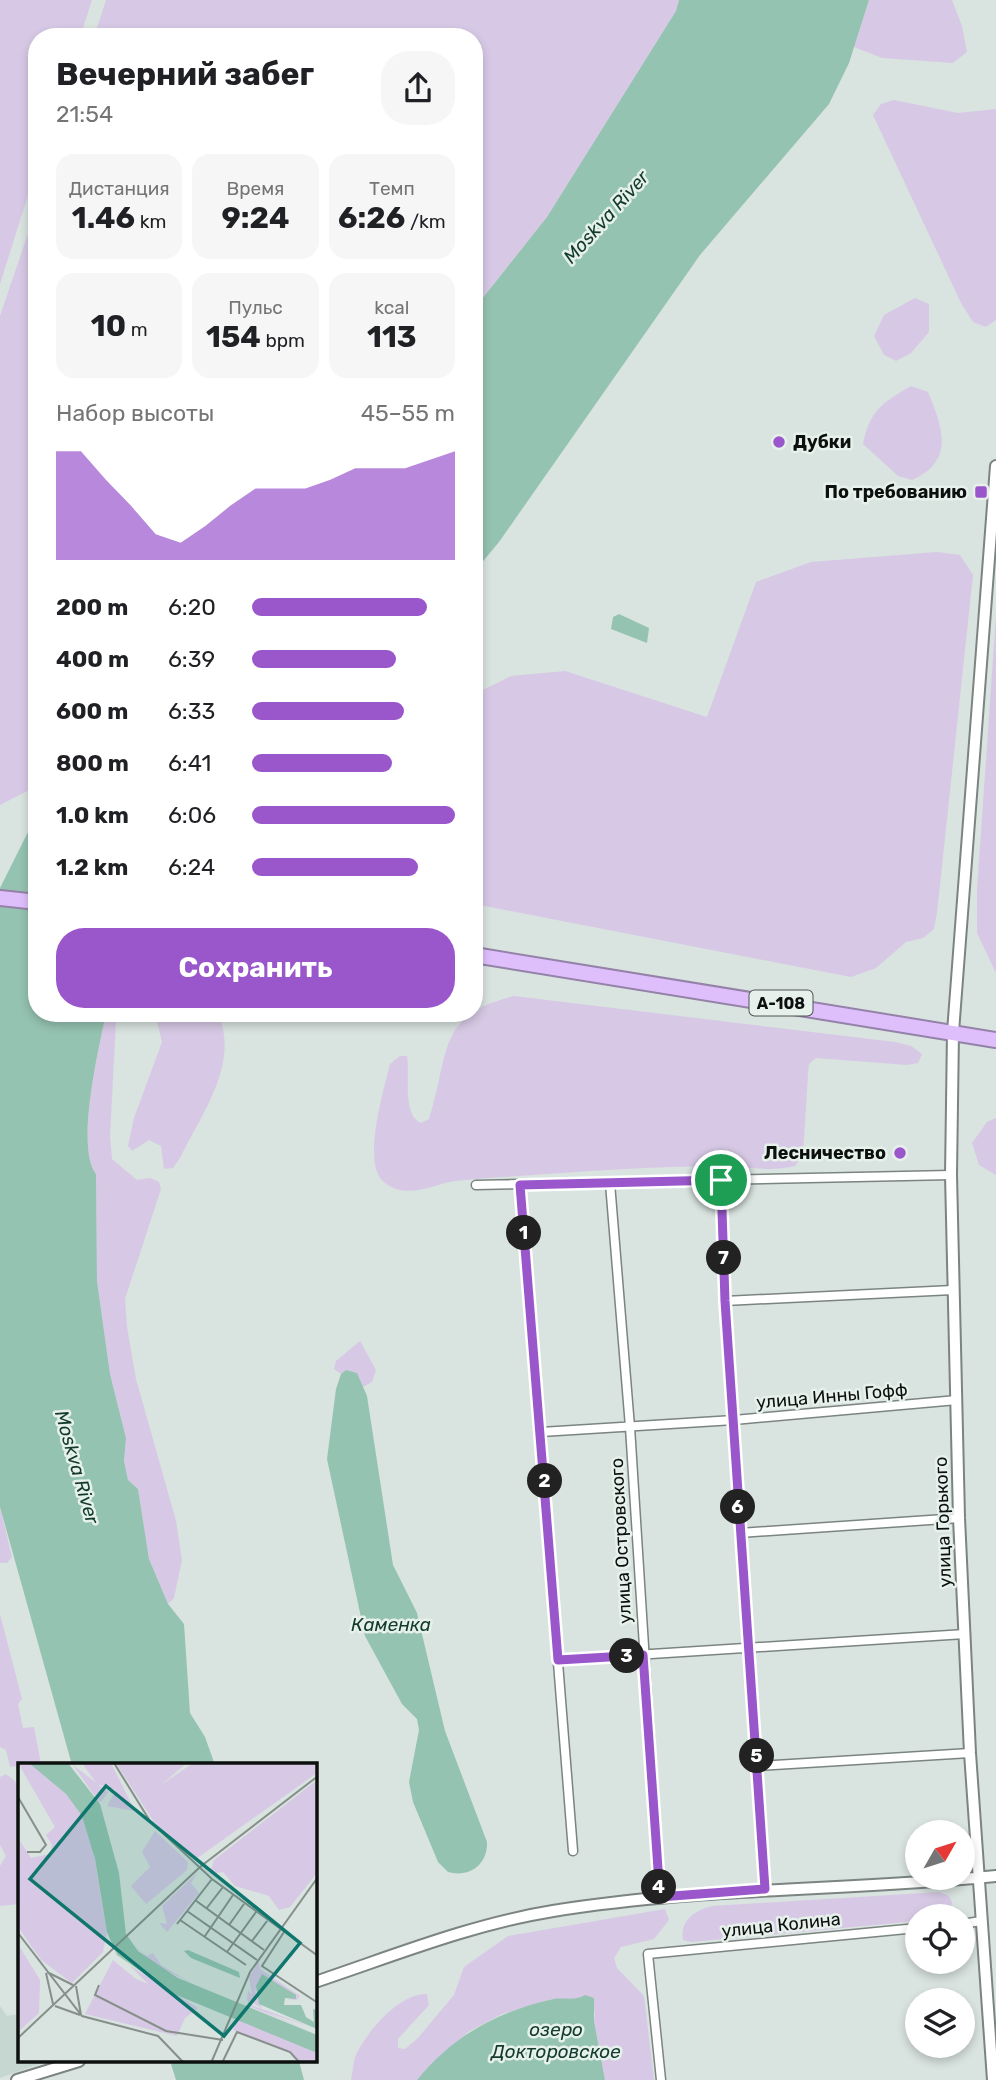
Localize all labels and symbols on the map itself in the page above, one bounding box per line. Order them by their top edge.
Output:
water label: Moskva River [558,165,654,268]
place label: Дубки [793,431,851,453]
marker: Дубки [771,434,787,450]
place label: По требованию [825,481,967,503]
marker: По требованию [973,484,989,500]
road number: А-108 [750,990,812,1015]
place label: Лесничество [764,1142,886,1164]
marker: Лесничество [892,1145,908,1161]
pin [691,1150,751,1210]
pin: 1 [506,1216,542,1250]
pin: 7 [706,1240,742,1276]
street label: улица Инны Гофф [755,1378,909,1414]
water label: Moskva River [50,1408,104,1527]
street label: улица Горького [930,1456,956,1588]
street label: улица Островского [606,1458,636,1624]
pin: 2 [528,1464,562,1498]
pin: 6 [720,1490,756,1524]
water label: Каменка [351,1613,431,1636]
pin: 3 [610,1638,644,1674]
pin: 5 [740,1738,774,1774]
inset map [18,1763,317,2062]
north arrow [905,1820,975,1890]
pin: 4 [642,1870,676,1904]
street label: улица Колина [720,1908,842,1942]
water label: озеро Докторовское [489,2018,621,2063]

